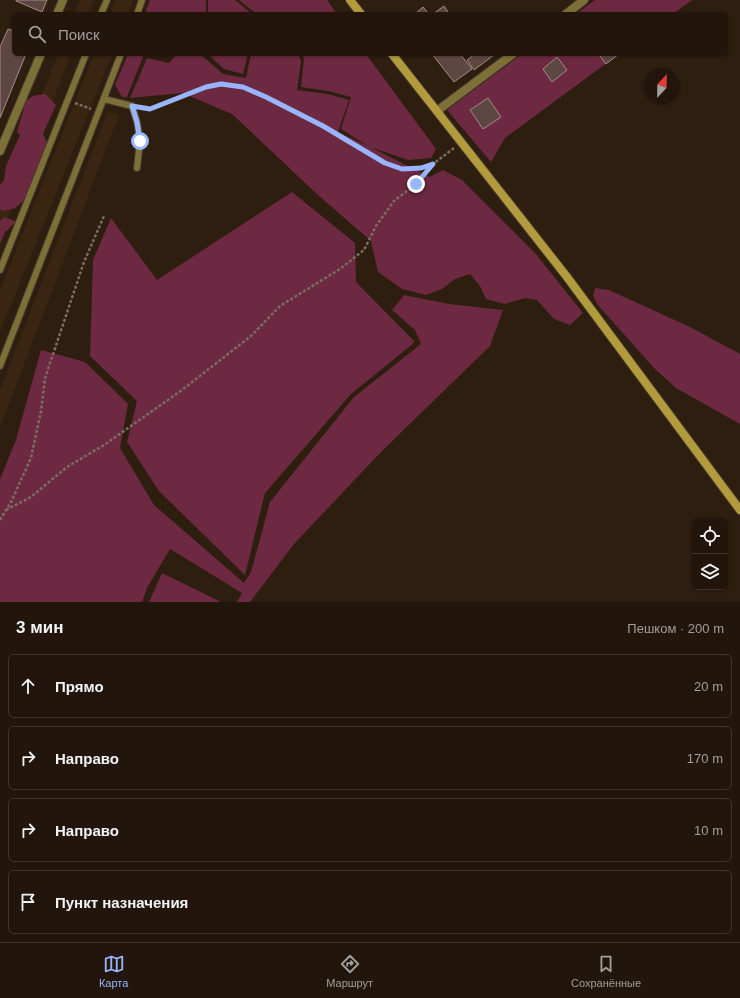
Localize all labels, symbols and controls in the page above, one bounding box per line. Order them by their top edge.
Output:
search box [12,12,728,56]
icon: search [26,23,48,45]
text: Поиск [58,26,100,43]
north arrow [644,68,680,104]
route start [131,132,149,150]
route end [407,175,425,193]
map controls [692,518,728,590]
button: locate [692,518,728,554]
button: layers [692,554,728,590]
text: 3 мин [16,618,63,637]
text: Пешком · 200 m [627,621,724,636]
icon: ahead [17,675,39,697]
text: Прямо [55,678,104,695]
text: 20 m [694,679,723,694]
icon: right [17,747,39,769]
text: Направо [55,750,119,767]
text: 170 m [687,751,723,766]
icon: right [17,819,39,841]
text: Направо [55,822,119,839]
text: 10 m [694,823,723,838]
icon: arrive [17,891,39,913]
text: Пункт назначения [55,894,188,911]
tab: Карта [99,953,128,989]
tab: Маршрут [326,953,373,989]
tab: Сохранённые [571,953,641,989]

